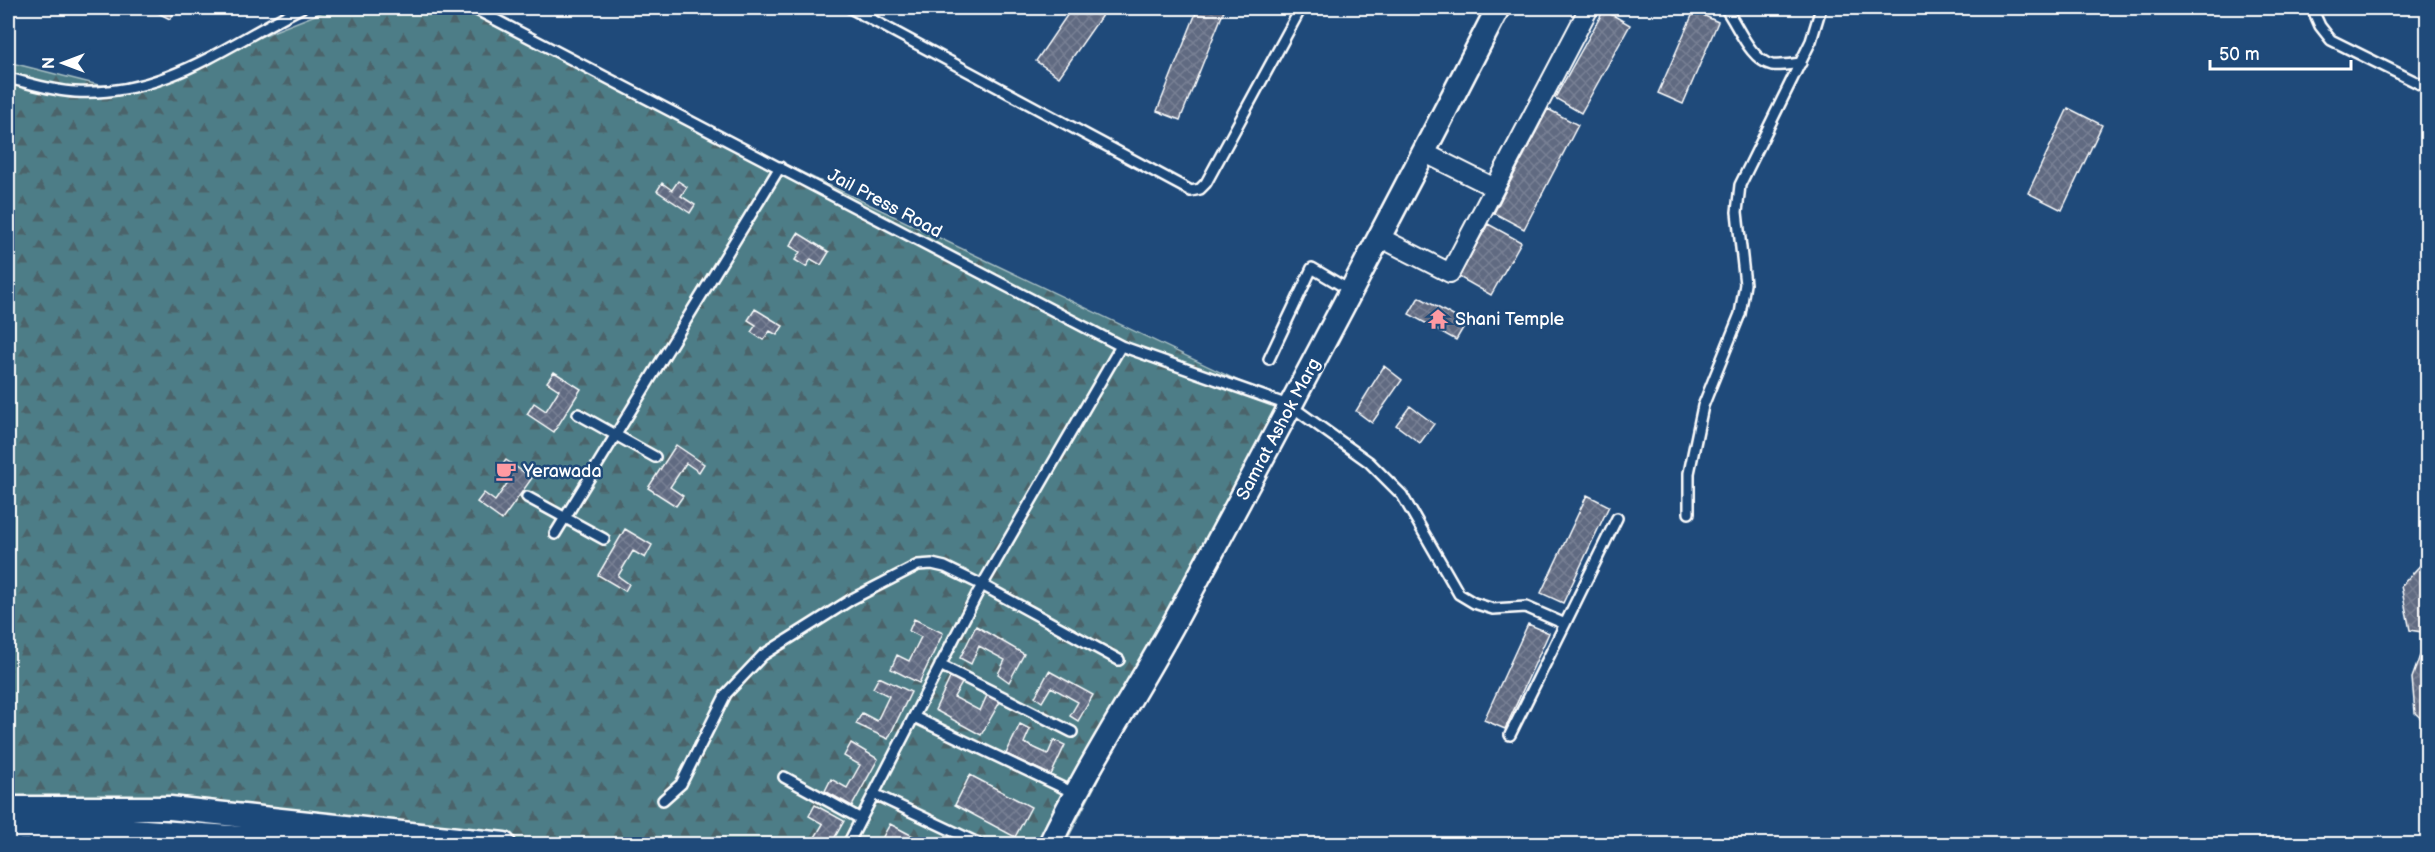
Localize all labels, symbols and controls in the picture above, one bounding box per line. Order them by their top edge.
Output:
north arrow [33,33,93,93]
scale bar [2210,33,2351,71]
text: 50 m [2219,44,2260,65]
text: N [40,57,59,69]
street label: Jail Press Road [824,164,946,242]
temple icon: Shani Temple [1426,307,1450,331]
place label: Shani Temple [1455,309,1565,330]
street label: Samrat Ashok Marg [1232,355,1325,504]
cafe icon: Yerawada [494,459,518,483]
place label: Yerawada [522,461,602,482]

